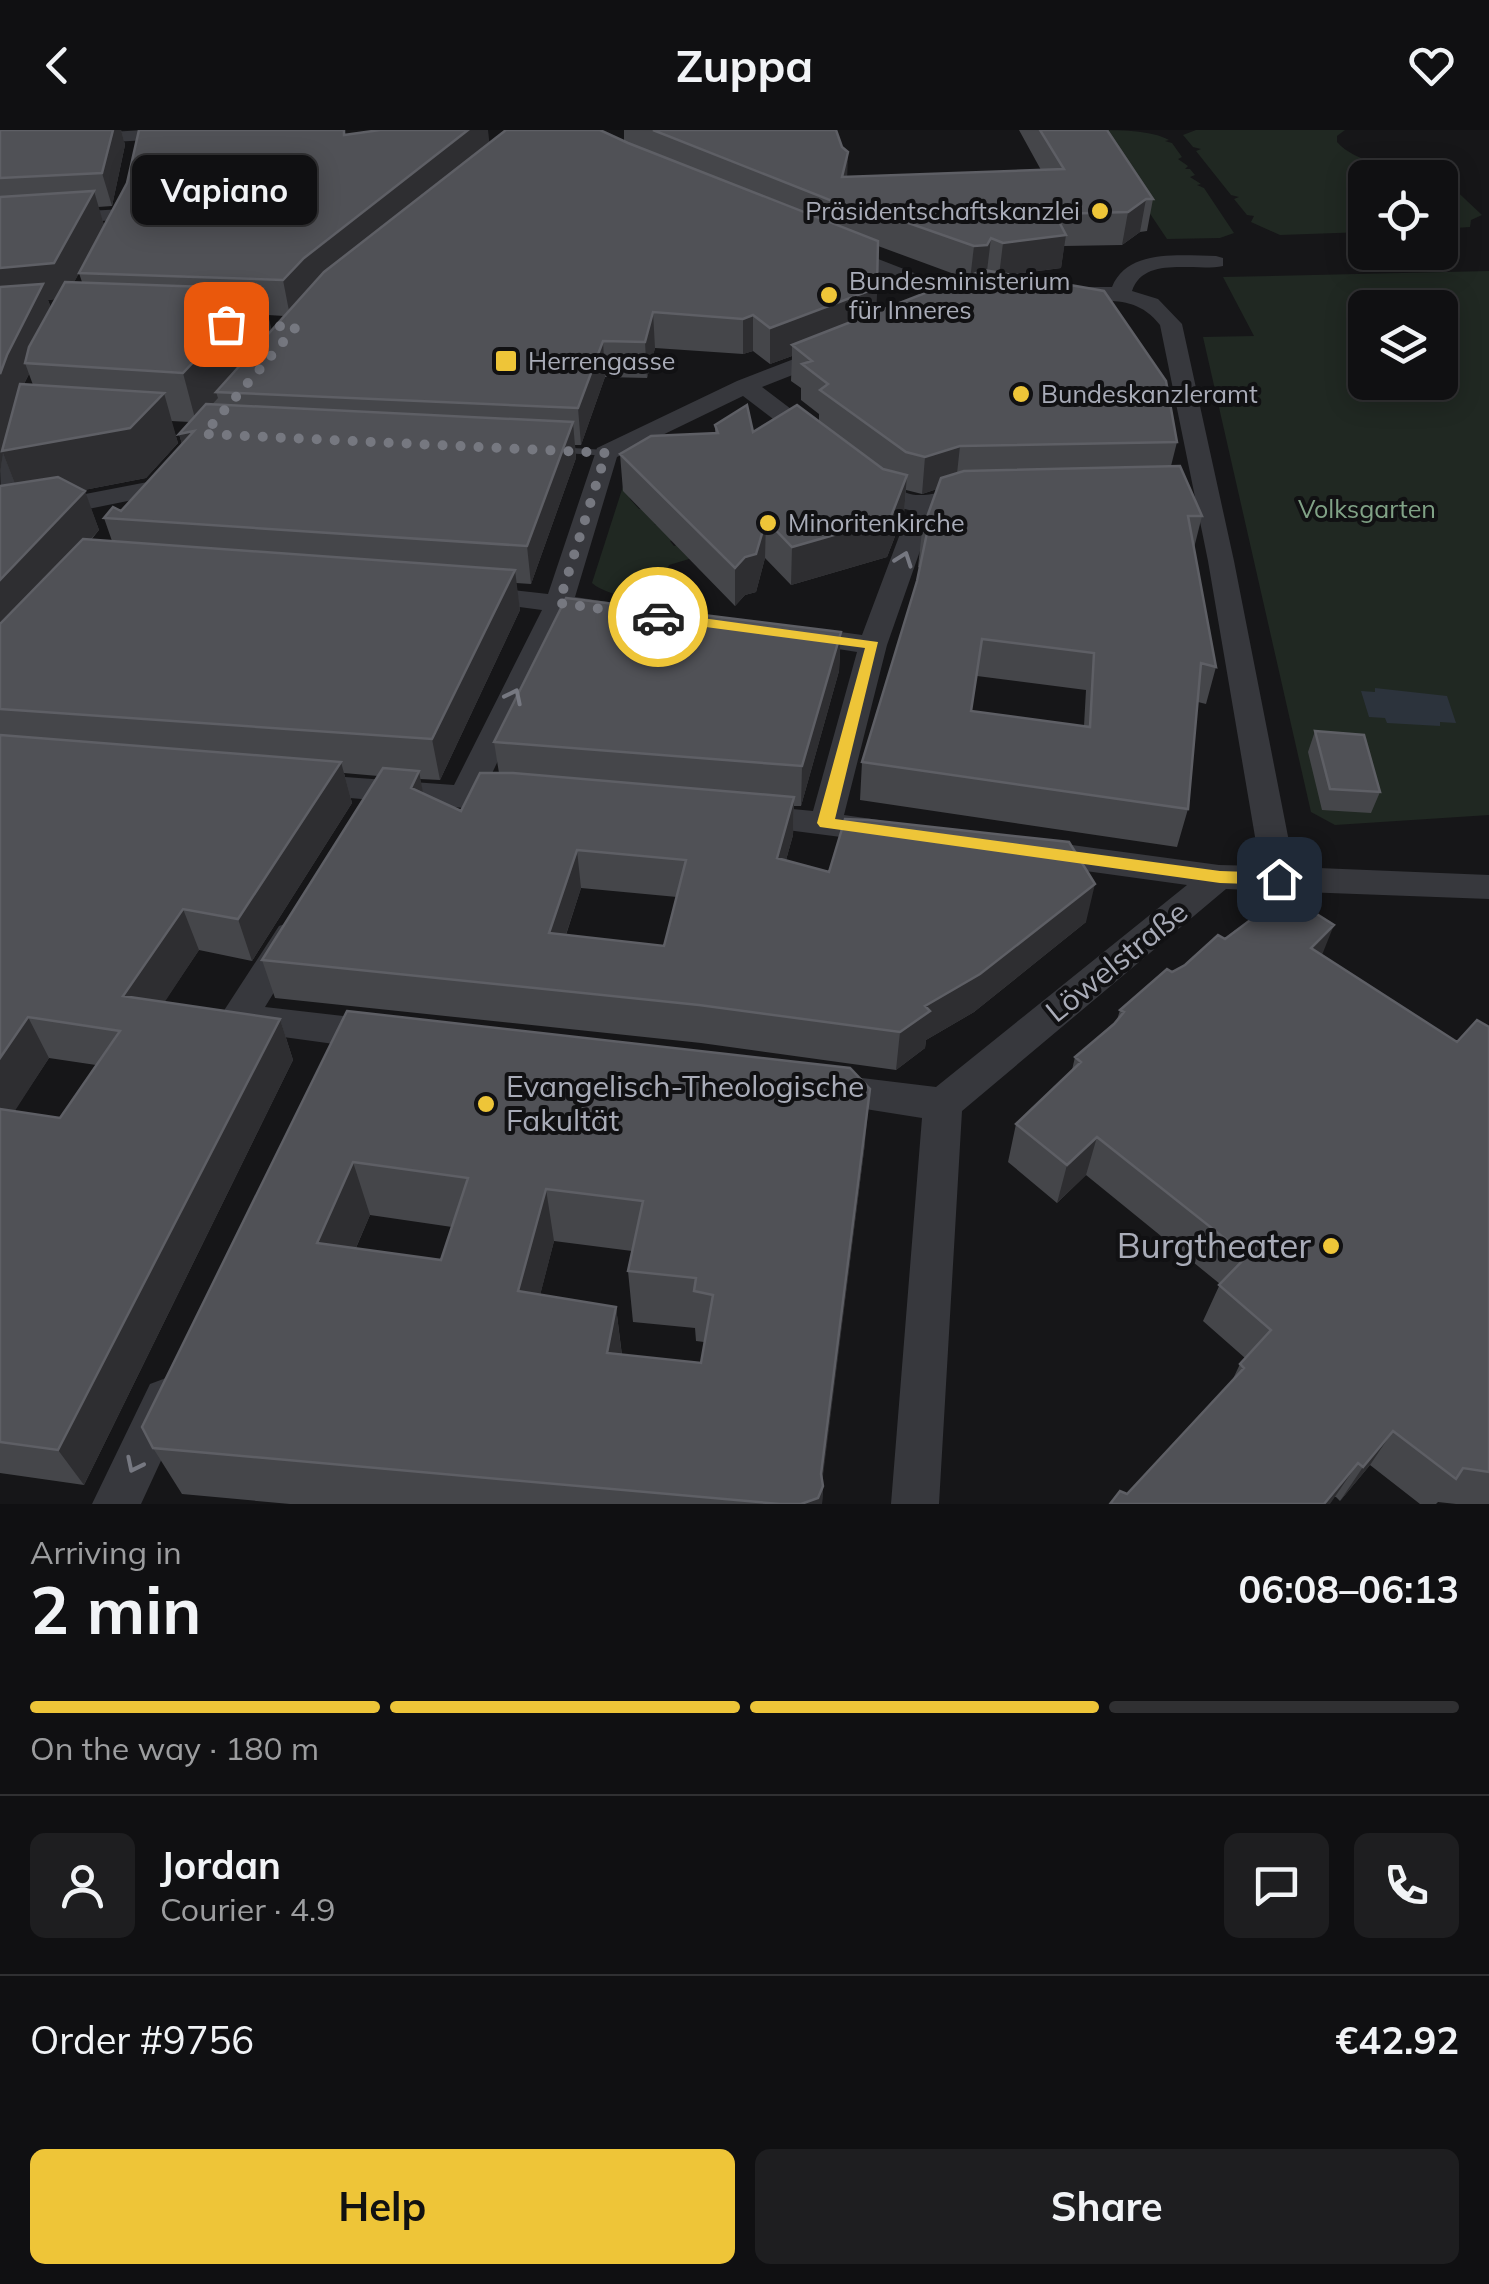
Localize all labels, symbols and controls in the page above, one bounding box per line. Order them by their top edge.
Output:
text: Zuppa [676,37,813,93]
icon: back [30,38,85,93]
icon: heart [1404,38,1459,93]
callout: Vapiano [134,154,318,224]
map controls [1348,160,1458,400]
button: locate [1348,160,1458,270]
text: Vapiano [161,170,288,210]
place label: Präsidentschaftskanzlei [805,195,1080,226]
marker: Präsidentschaftskanzlei [1089,200,1111,222]
place label: Bundesministerium für Inneres [849,265,1070,325]
pin [184,282,269,367]
marker: Bundesministerium für Inneres [818,284,840,306]
button: layers [1348,290,1458,400]
icon: bag [199,297,254,352]
place label: Herrengasse [528,345,675,376]
marker: Herrengasse [493,348,519,374]
place label: Bundeskanzleramt [1041,378,1258,409]
marker: Bundeskanzleramt [1010,383,1032,405]
park label: Volksgarten [1298,493,1436,524]
place label: Minoritenkirche [788,507,965,538]
marker: Minoritenkirche [757,512,779,534]
one-way arrow [892,552,913,569]
courier [608,567,708,667]
icon: car [631,590,686,645]
one-way arrow [501,688,521,706]
pin [1237,837,1322,922]
icon: home [1252,852,1307,907]
street label: Löwelstraße [1038,892,1195,1030]
place label: Evangelisch-Theologische Fakultät [506,1067,864,1139]
marker: Evangelisch-Theologische Fakultät [475,1093,497,1115]
place label: Burgtheater [1117,1223,1311,1267]
marker: Burgtheater [1320,1235,1342,1257]
one-way arrow [127,1455,147,1473]
text: Arriving in [30,1532,182,1572]
text: 06:08–06:13 [1239,1565,1459,1613]
text: 2 min [30,1569,201,1650]
text: On the way · 180 m [30,1728,319,1768]
button: person [30,1833,135,1938]
button: chat [1224,1833,1329,1938]
button: phone [1354,1833,1459,1938]
text: Jordan [160,1841,281,1889]
text: Courier · 4.9 [160,1889,336,1929]
text: Order #9756 [30,2016,254,2064]
text: €42.92 [1336,2016,1459,2064]
button: Help [30,2149,735,2264]
button: Share [755,2149,1459,2264]

